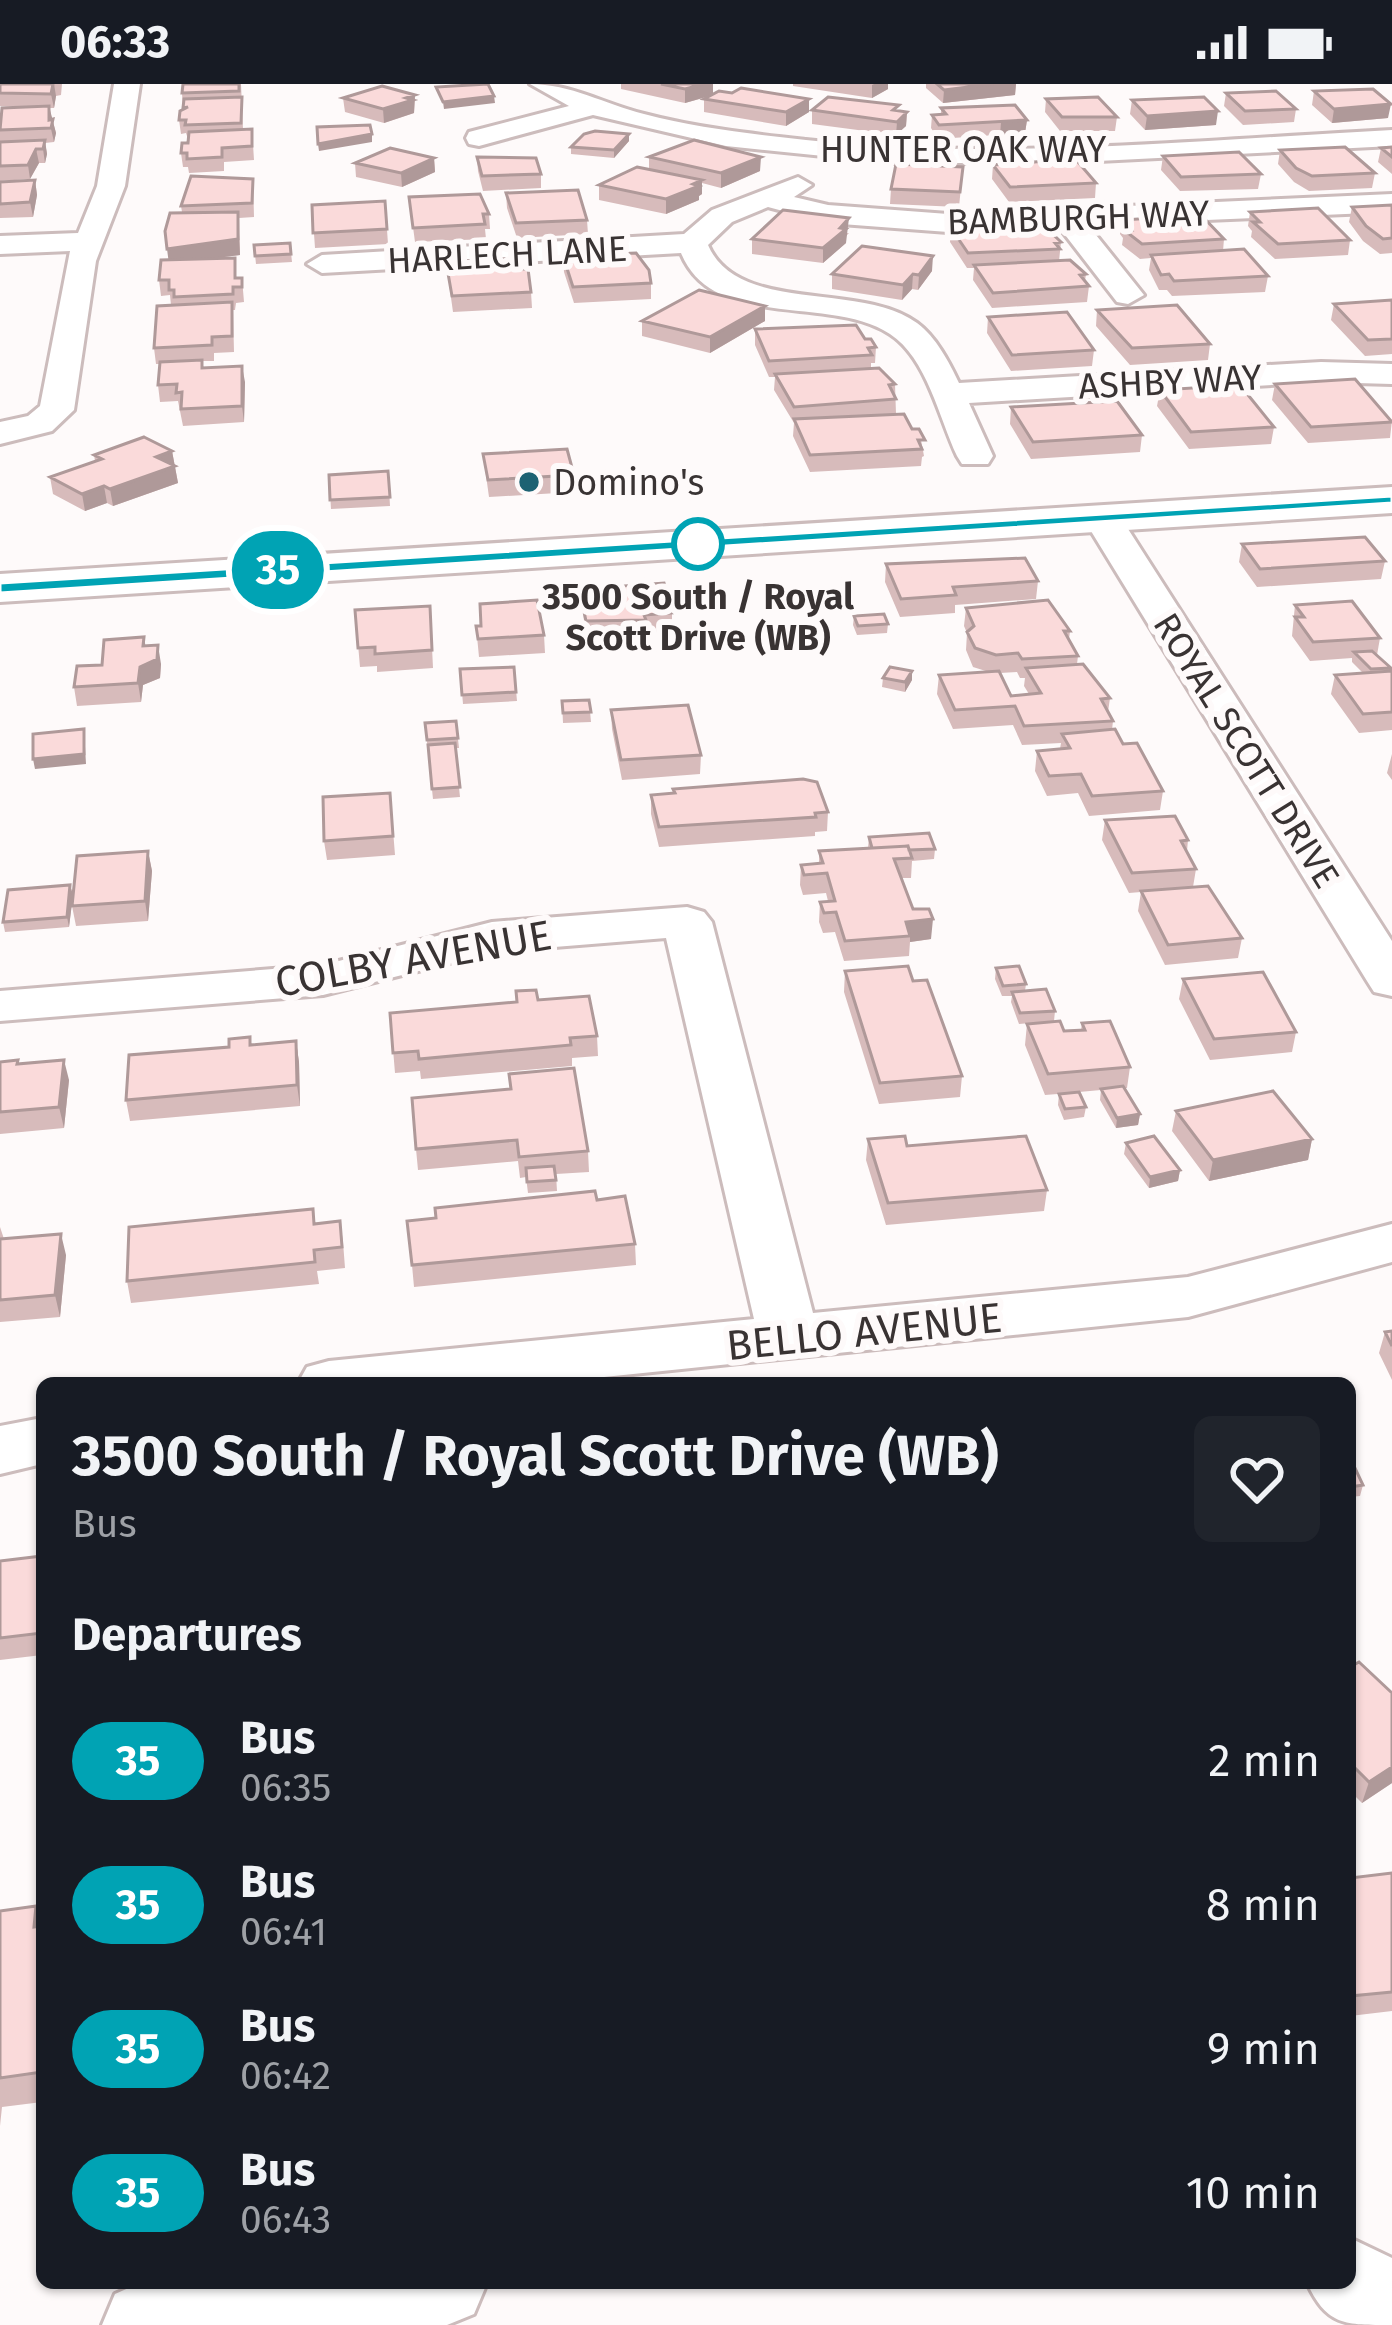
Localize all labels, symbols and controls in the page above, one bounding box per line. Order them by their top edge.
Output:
text: 06:33 [60,15,170,69]
street label: HUNTER OAK WAY [820,128,1106,172]
street label: BAMBURGH WAY [946,191,1210,245]
street label: HARLECH LANE [386,227,628,283]
street label: ASHBY WAY [1077,355,1263,409]
place label: Domino's [553,461,704,505]
marker: Domino's [516,469,542,495]
marker: 3500 South / Royal Scott Drive (WB) [673,519,723,569]
line badge: 35 [224,531,332,609]
text: 35 [256,545,300,595]
place label: 3500 South / Royal Scott Drive (WB) [541,575,854,660]
street label: ROYAL SCOTT DRIVE [1144,605,1348,896]
street label: COLBY AVENUE [271,910,555,1008]
street label: BELLO AVENUE [724,1293,1004,1371]
button: heart [1194,1416,1320,1542]
text: 3500 South / Royal Scott Drive (WB) [72,1422,999,1490]
text: Bus [72,1501,137,1547]
text: Departures [72,1608,302,1662]
text: Bus [240,1711,315,1765]
text: 2 min [1208,1734,1320,1788]
text: 35 [116,1736,160,1786]
text: 06:35 [240,1765,331,1811]
text: Bus [240,1855,315,1909]
text: 8 min [1206,1878,1320,1932]
text: 35 [116,1880,160,1930]
text: 06:41 [240,1909,327,1955]
text: Bus [240,1999,315,2053]
text: 9 min [1207,2022,1320,2076]
text: 35 [116,2024,160,2074]
text: 06:42 [240,2053,331,2099]
text: Bus [240,2143,315,2197]
text: 10 min [1186,2166,1320,2220]
text: 35 [116,2168,160,2218]
text: 06:43 [240,2197,331,2243]

